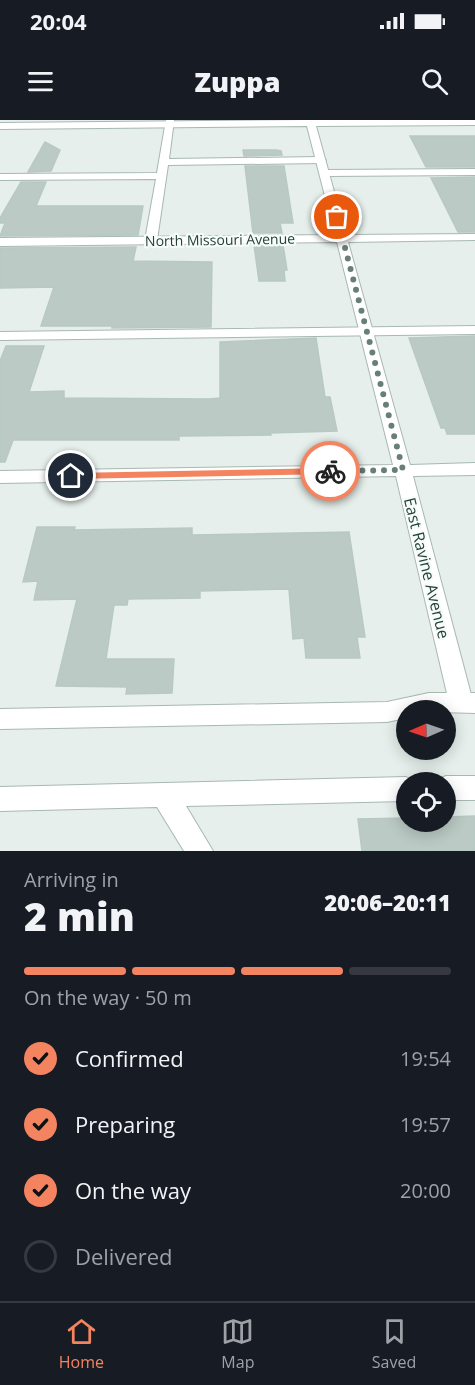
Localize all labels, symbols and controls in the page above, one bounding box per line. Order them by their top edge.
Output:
text: 20:04 [30,6,87,36]
text: Zuppa [194,63,281,100]
icon: menu [24,65,57,98]
icon: search [418,65,451,98]
pin [311,191,362,242]
icon: bag [320,200,353,233]
street label: North Missouri Avenue [145,229,295,250]
courier [300,441,360,501]
pin [45,450,96,501]
icon: bike [314,455,347,488]
icon: home [54,459,87,492]
street label: East Ravine Avenue [399,495,455,641]
north arrow [396,700,456,760]
map controls [396,700,456,832]
button: locate [396,772,456,832]
text: Arriving in [24,866,119,893]
text: 20:06–20:11 [324,887,451,917]
text: 2 min [24,889,135,942]
text: On the way · 50 m [24,984,192,1011]
icon: check [24,1042,57,1075]
text: Confirmed [75,1043,184,1073]
text: 19:54 [400,1045,451,1072]
icon: check [24,1108,57,1141]
text: Preparing [75,1109,175,1139]
text: 19:57 [400,1111,451,1138]
icon: check [24,1174,57,1207]
text: On the way [75,1175,191,1205]
text: 20:00 [400,1177,451,1204]
text: Delivered [75,1241,173,1271]
tab: Home [59,1315,104,1373]
tab: Map [221,1315,254,1373]
tab: Saved [372,1315,416,1373]

